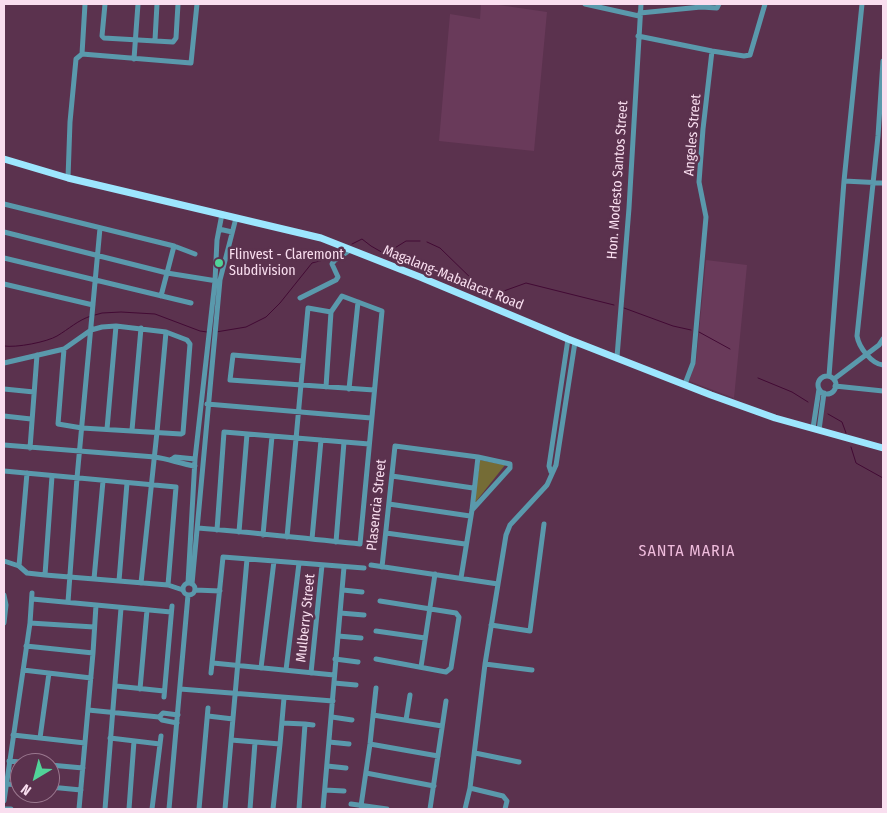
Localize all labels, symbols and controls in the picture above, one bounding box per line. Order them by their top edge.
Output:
street label: Angeles Street [681,93,705,177]
street label: Hon. Modesto Santos Street [604,100,632,260]
street label: Magalang-Mabalacat Road [380,242,526,314]
place label: Flinvest - Claremont Subdivision [229,247,344,280]
marker: Flinvest - Claremont Subdivision [213,257,225,269]
street label: Plasencia Street [364,458,390,552]
district label: SANTA MARIA [637,542,737,562]
street label: Mulberry Street [293,573,319,663]
north arrow [10,753,60,803]
text: N [18,780,35,799]

